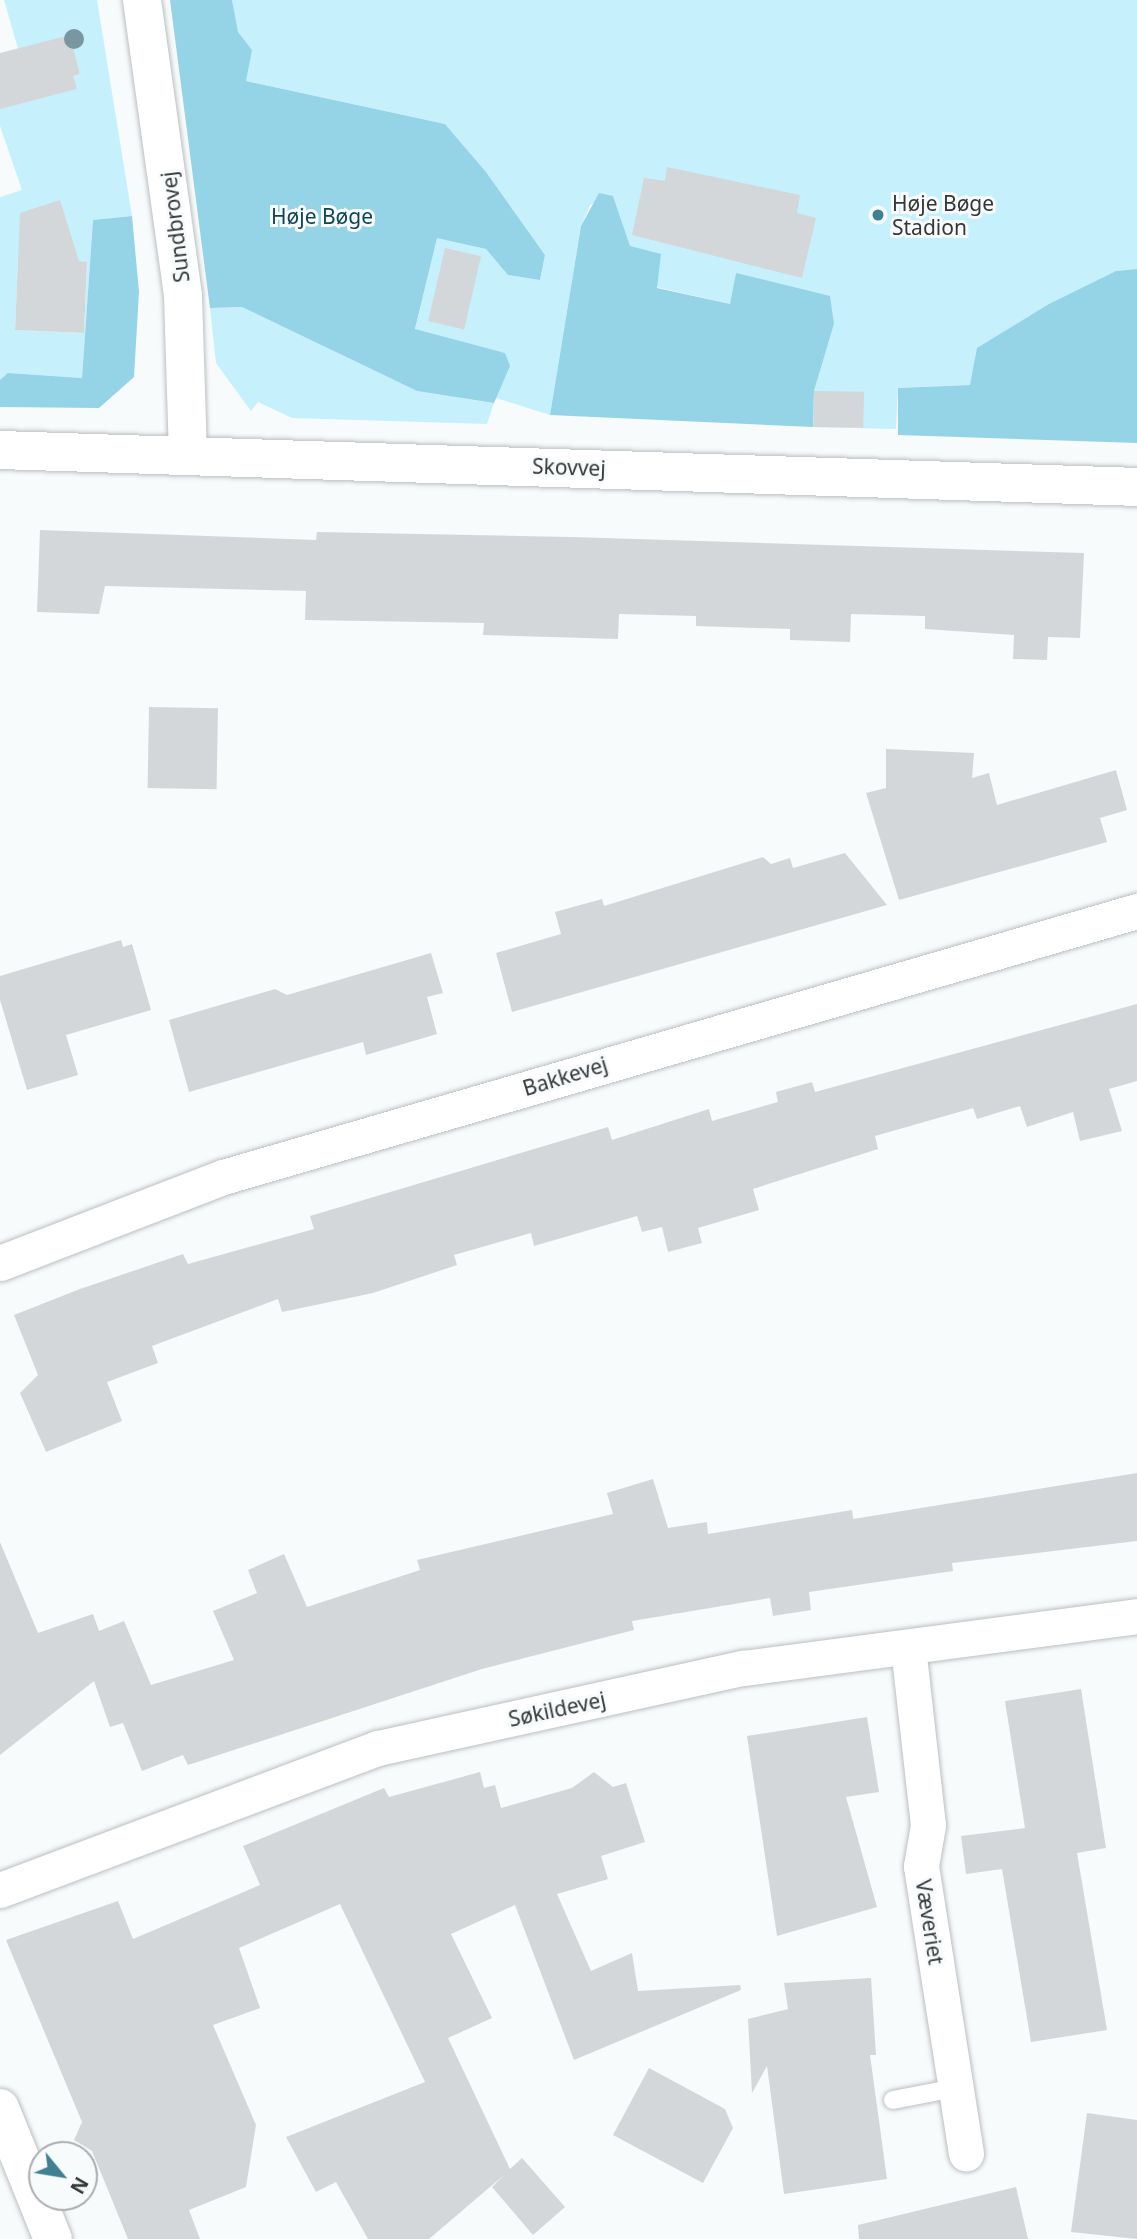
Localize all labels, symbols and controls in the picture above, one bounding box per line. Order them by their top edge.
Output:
street label: Sundbrovej [156,170,194,284]
place label: Høje Bøge Stadion [892,190,994,240]
park label: Høje Bøge [271,203,373,229]
marker: Høje Bøge Stadion [870,207,886,223]
street label: Skovvej [532,453,606,481]
street label: Bakkevej [520,1051,610,1101]
street label: Søkildevej [506,1686,608,1732]
street label: Væveriet [911,1878,949,1966]
north arrow [28,2141,98,2211]
text: N [64,2172,95,2199]

